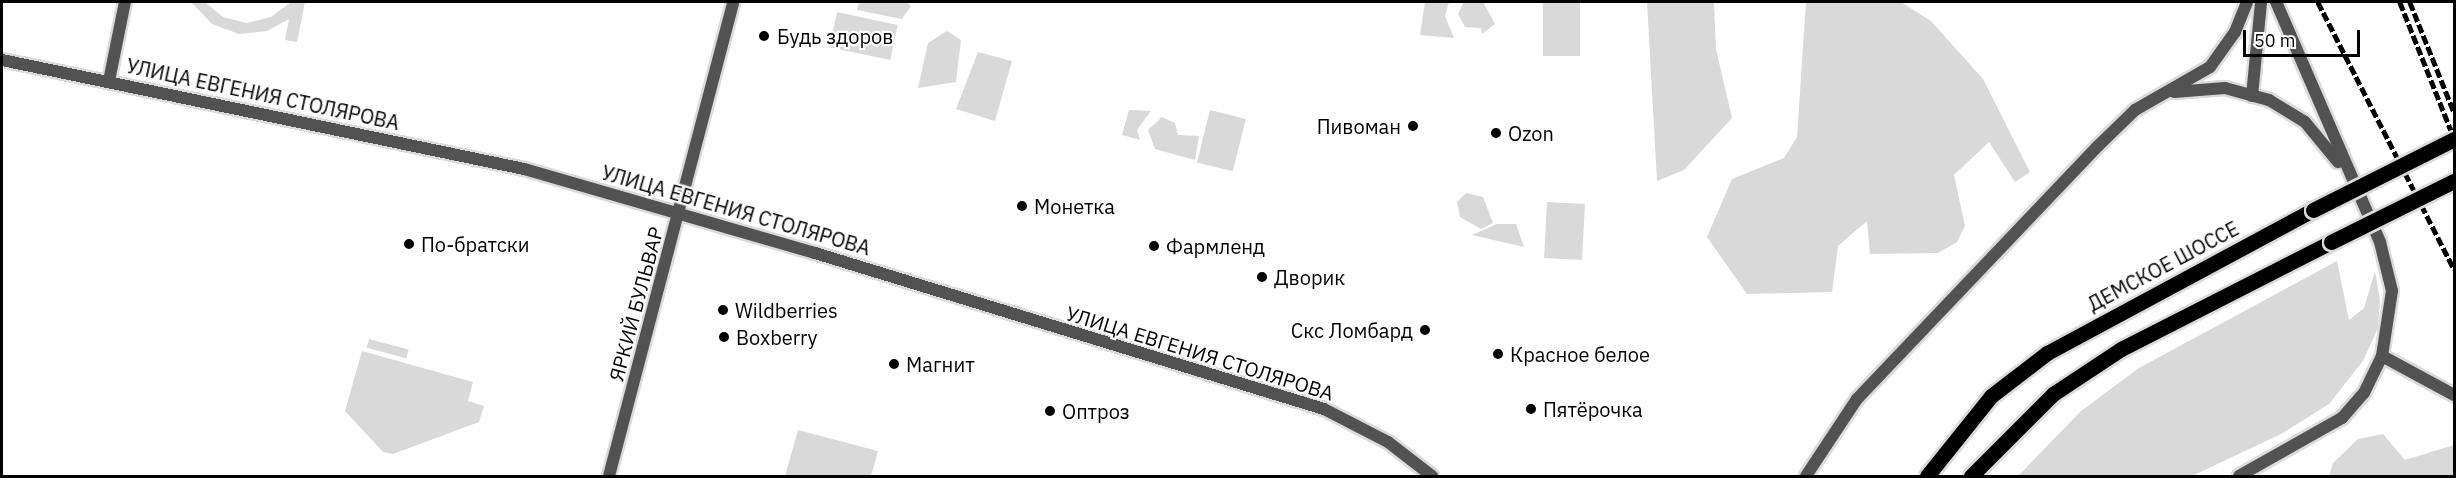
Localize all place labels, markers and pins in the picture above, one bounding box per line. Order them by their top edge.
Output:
place label: Будь здоров [777,24,893,48]
marker: Будь здоров [755,27,773,45]
place label: Пивоман [1317,114,1401,138]
marker: Пивоман [1406,119,1420,133]
place label: Ozon [1508,121,1554,145]
marker: Ozon [1489,126,1503,140]
place label: Монетка [1034,194,1115,218]
marker: Монетка [1015,199,1029,213]
place label: По-братски [421,232,530,256]
place label: Фармленд [1166,234,1265,258]
marker: По-братски [402,237,416,251]
marker: Фармленд [1147,239,1161,253]
place label: Дворик [1274,265,1345,289]
marker: Дворик [1255,270,1269,284]
place label: Wildberries [735,298,838,322]
marker: Wildberries [716,303,730,317]
place label: Скс Ломбард [1291,318,1413,342]
marker: Скс Ломбард [1418,323,1432,337]
place label: Boxberry [736,325,818,349]
marker: Boxberry [717,330,731,344]
place label: Красное белое [1510,342,1650,366]
marker: Красное белое [1491,347,1505,361]
place label: Магнит [906,352,975,376]
marker: Магнит [887,357,901,371]
place label: Пятёрочка [1543,397,1643,421]
place label: Оптроз [1062,399,1130,423]
marker: Пятёрочка [1524,402,1538,416]
marker: Оптроз [1043,404,1057,418]

